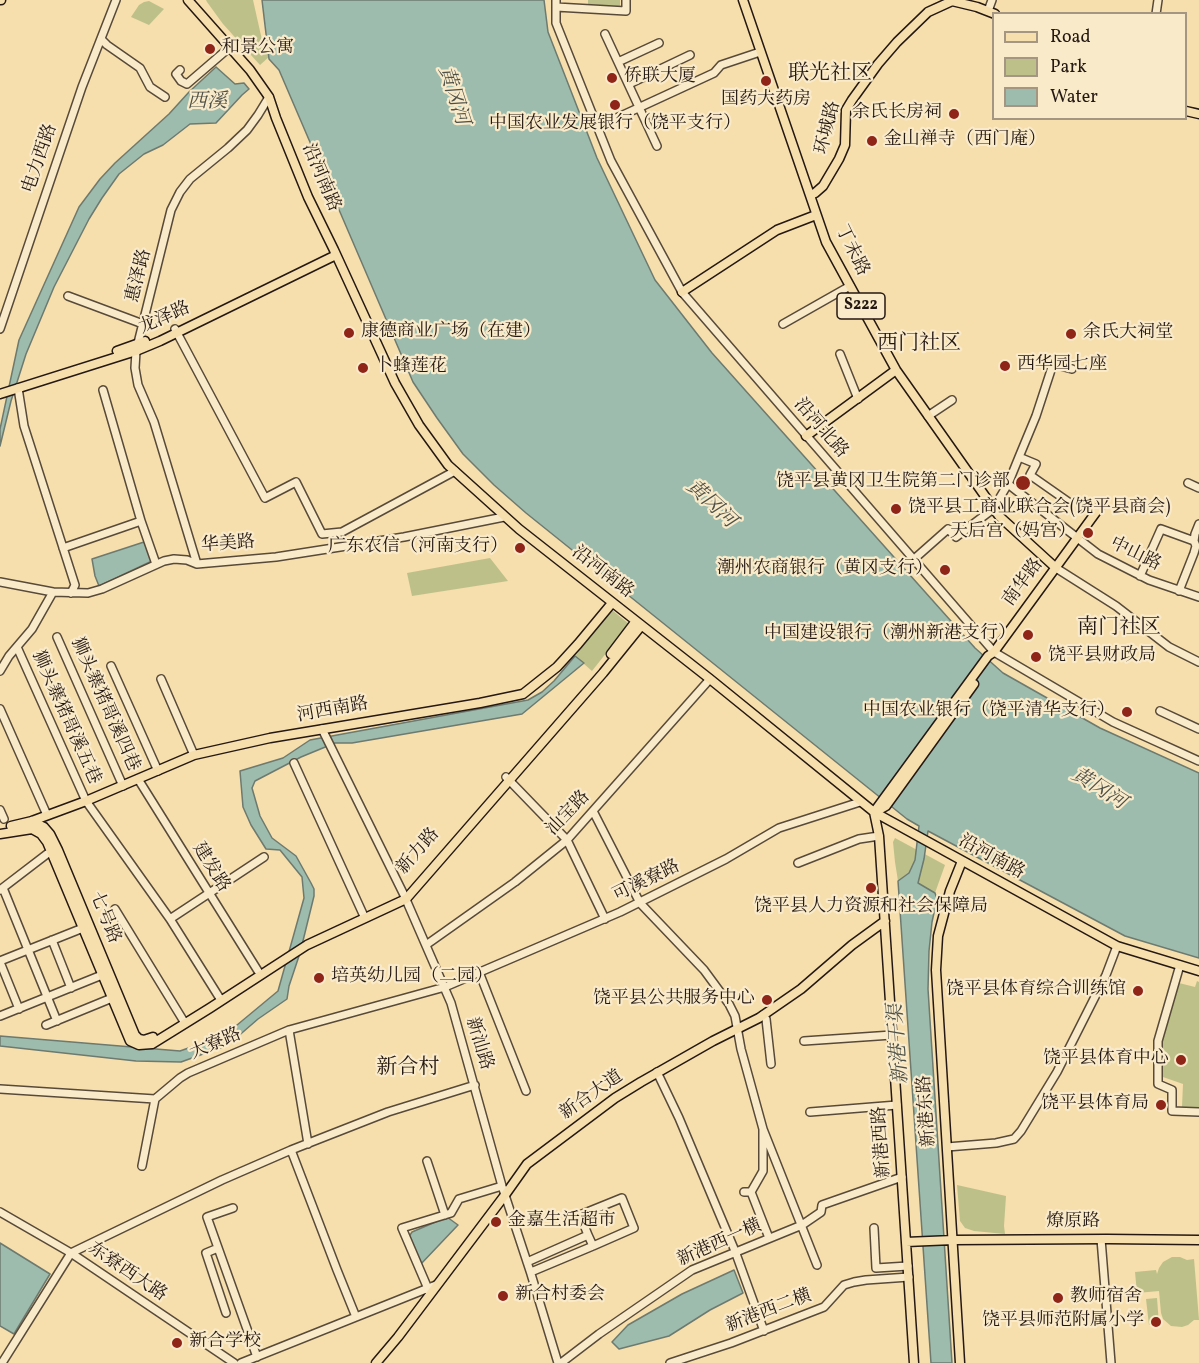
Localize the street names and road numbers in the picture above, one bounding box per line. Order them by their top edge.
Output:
street label: 环城路 [812,99,846,157]
street label: 电力西路 [19,121,63,197]
street label: 沿河南路 [296,141,344,215]
street label: 丁未路 [829,222,873,280]
street label: 惠泽路 [123,247,157,305]
road number: S222 [837,293,885,319]
street label: 龙泽路 [136,298,194,340]
street label: 沿河北路 [788,395,852,463]
street label: 华美路 [200,532,256,558]
street label: 中山路 [1106,533,1164,577]
street label: 沿河南路 [567,542,637,604]
street label: 南华路 [999,555,1049,611]
street label: 狮头寨猪哥溪四巷 [65,635,143,775]
street label: 狮头寨猪哥溪五巷 [26,648,104,788]
street label: 河西南路 [296,694,370,728]
street label: 汕宝路 [542,787,596,841]
street label: 新力路 [393,825,445,879]
street label: 沿河南路 [954,831,1028,885]
street label: 建发路 [187,839,233,897]
street label: 可溪寮路 [610,857,684,907]
street label: 七号路 [84,889,124,947]
street label: 新汕路 [460,1015,496,1073]
street label: 大寮路 [187,1025,245,1065]
street label: 新合大道 [556,1067,628,1125]
street label: 新港东路 [915,1074,941,1148]
street label: 新港西路 [870,1105,896,1179]
street label: 燎原路 [1046,1212,1100,1234]
street label: 新港西一横 [674,1216,766,1272]
street label: 东寮西大路 [84,1239,170,1307]
street label: 新港西二横 [723,1286,815,1338]

